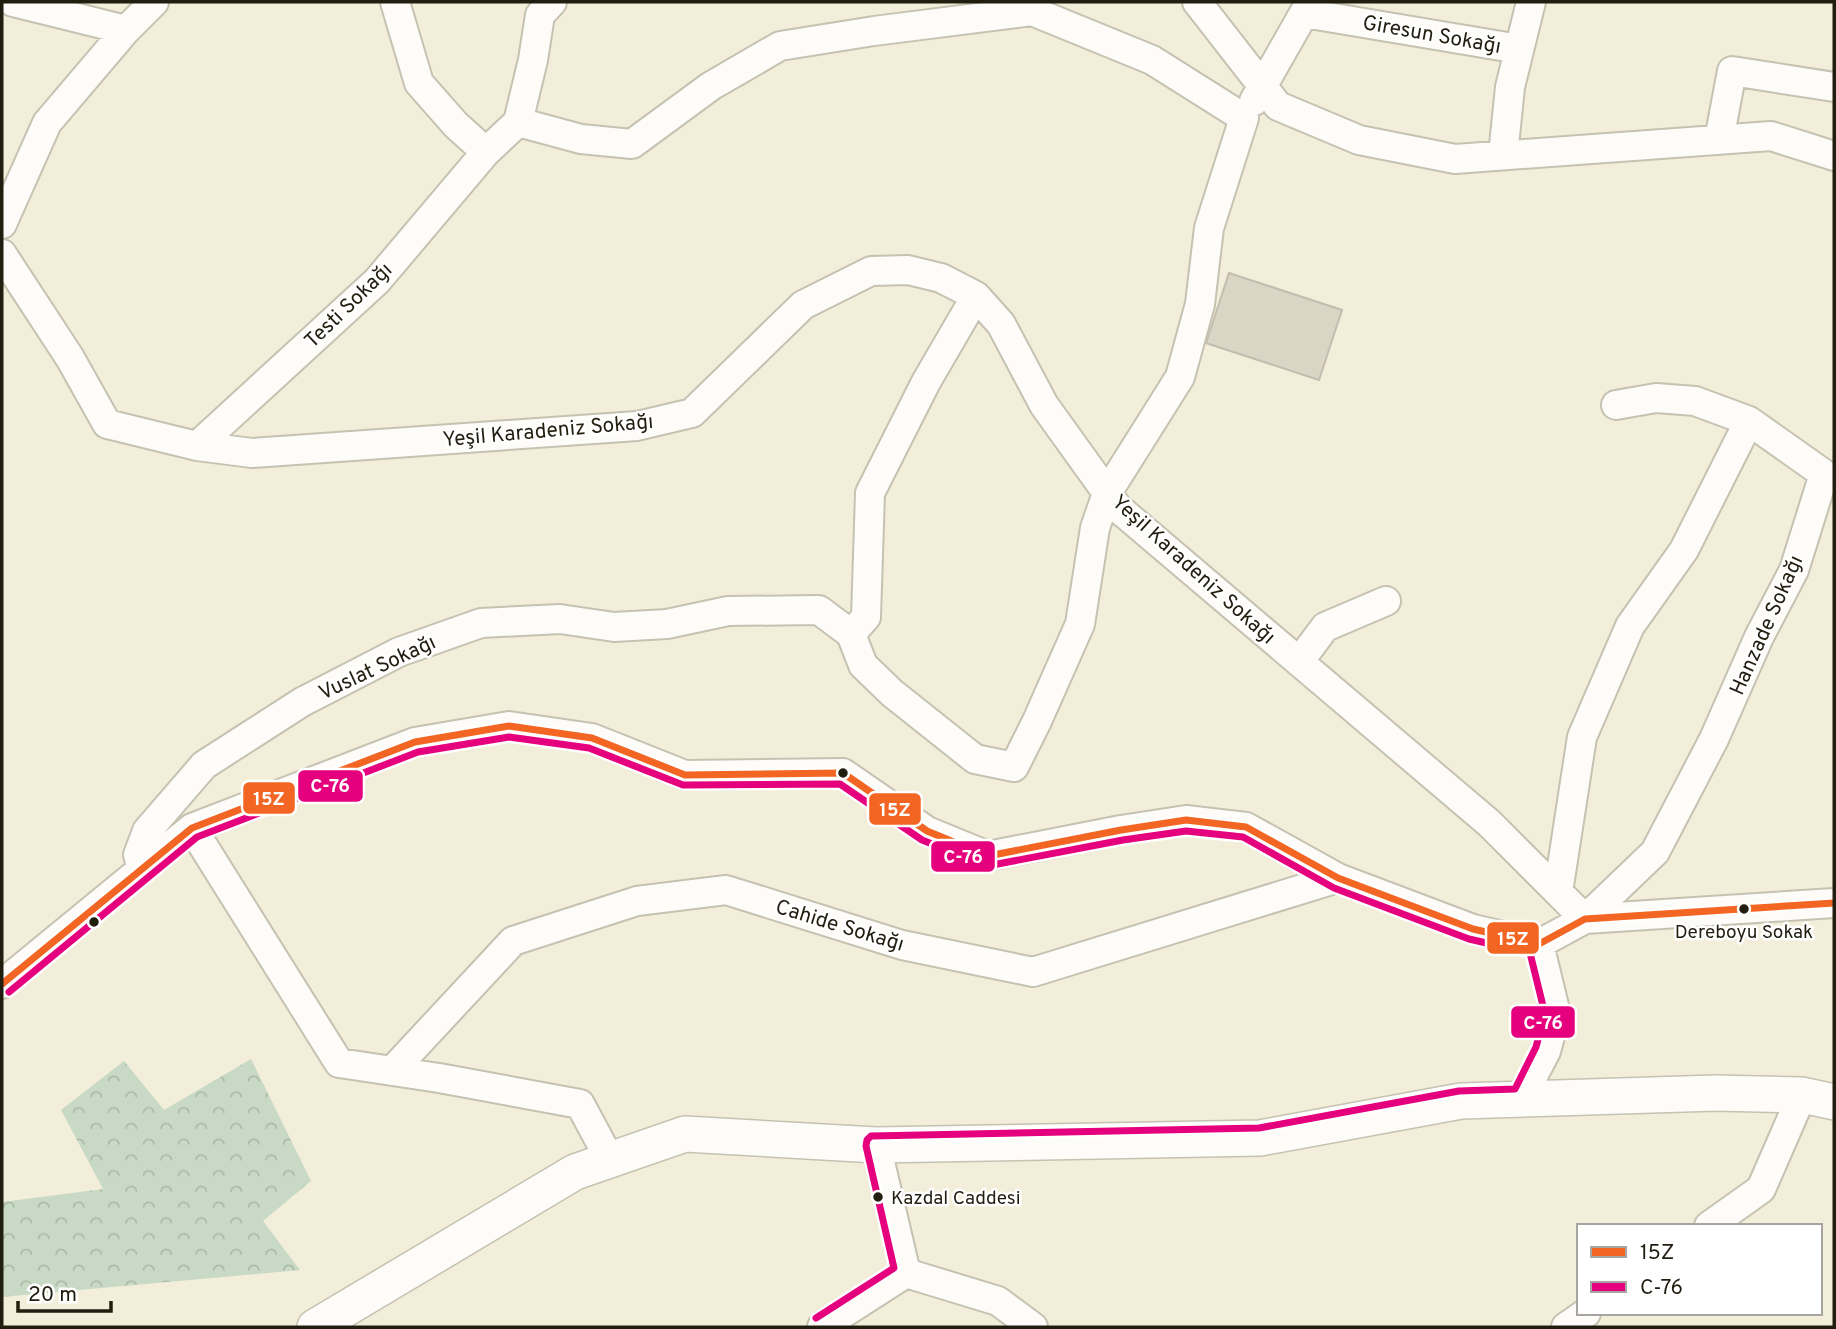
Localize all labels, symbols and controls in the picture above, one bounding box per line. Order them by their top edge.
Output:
street label: Giresun Sokağı [1360,10,1503,61]
street label: Testi Sokağı [299,257,399,355]
street label: Yeşil Karadeniz Sokağı [442,409,655,454]
street label: Yeşil Karadeniz Sokağı [1105,489,1281,651]
street label: Hanzade Sokağı [1724,551,1810,700]
street label: Vuslat Sokağı [315,629,441,707]
unlabelled marker [836,766,850,780]
line badge: C-76 [297,769,364,803]
text: C-76 [310,775,350,799]
line badge: 15Z [242,781,296,815]
text: 15Z [253,788,285,812]
line badge: 15Z [868,792,922,826]
text: 15Z [879,799,911,823]
line badge: C-76 [930,840,996,873]
text: C-76 [943,846,983,870]
street label: Cahide Sokağı [772,894,907,959]
marker: Dereboyu Sokak [1737,902,1751,916]
unlabelled marker [87,915,101,929]
line badge: 15Z [1486,921,1540,955]
place label: Dereboyu Sokak [1675,921,1813,945]
text: 15Z [1497,928,1529,952]
line badge: C-76 [1510,1005,1576,1039]
text: C-76 [1523,1012,1563,1036]
place label: Kazdal Caddesi [891,1187,1020,1211]
marker: Kazdal Caddesi [871,1190,885,1204]
legend [1577,1224,1822,1315]
text: 15Z [1640,1240,1674,1267]
scale bar [18,1270,110,1314]
text: C-76 [1640,1275,1683,1302]
text: 20 m [28,1282,77,1309]

